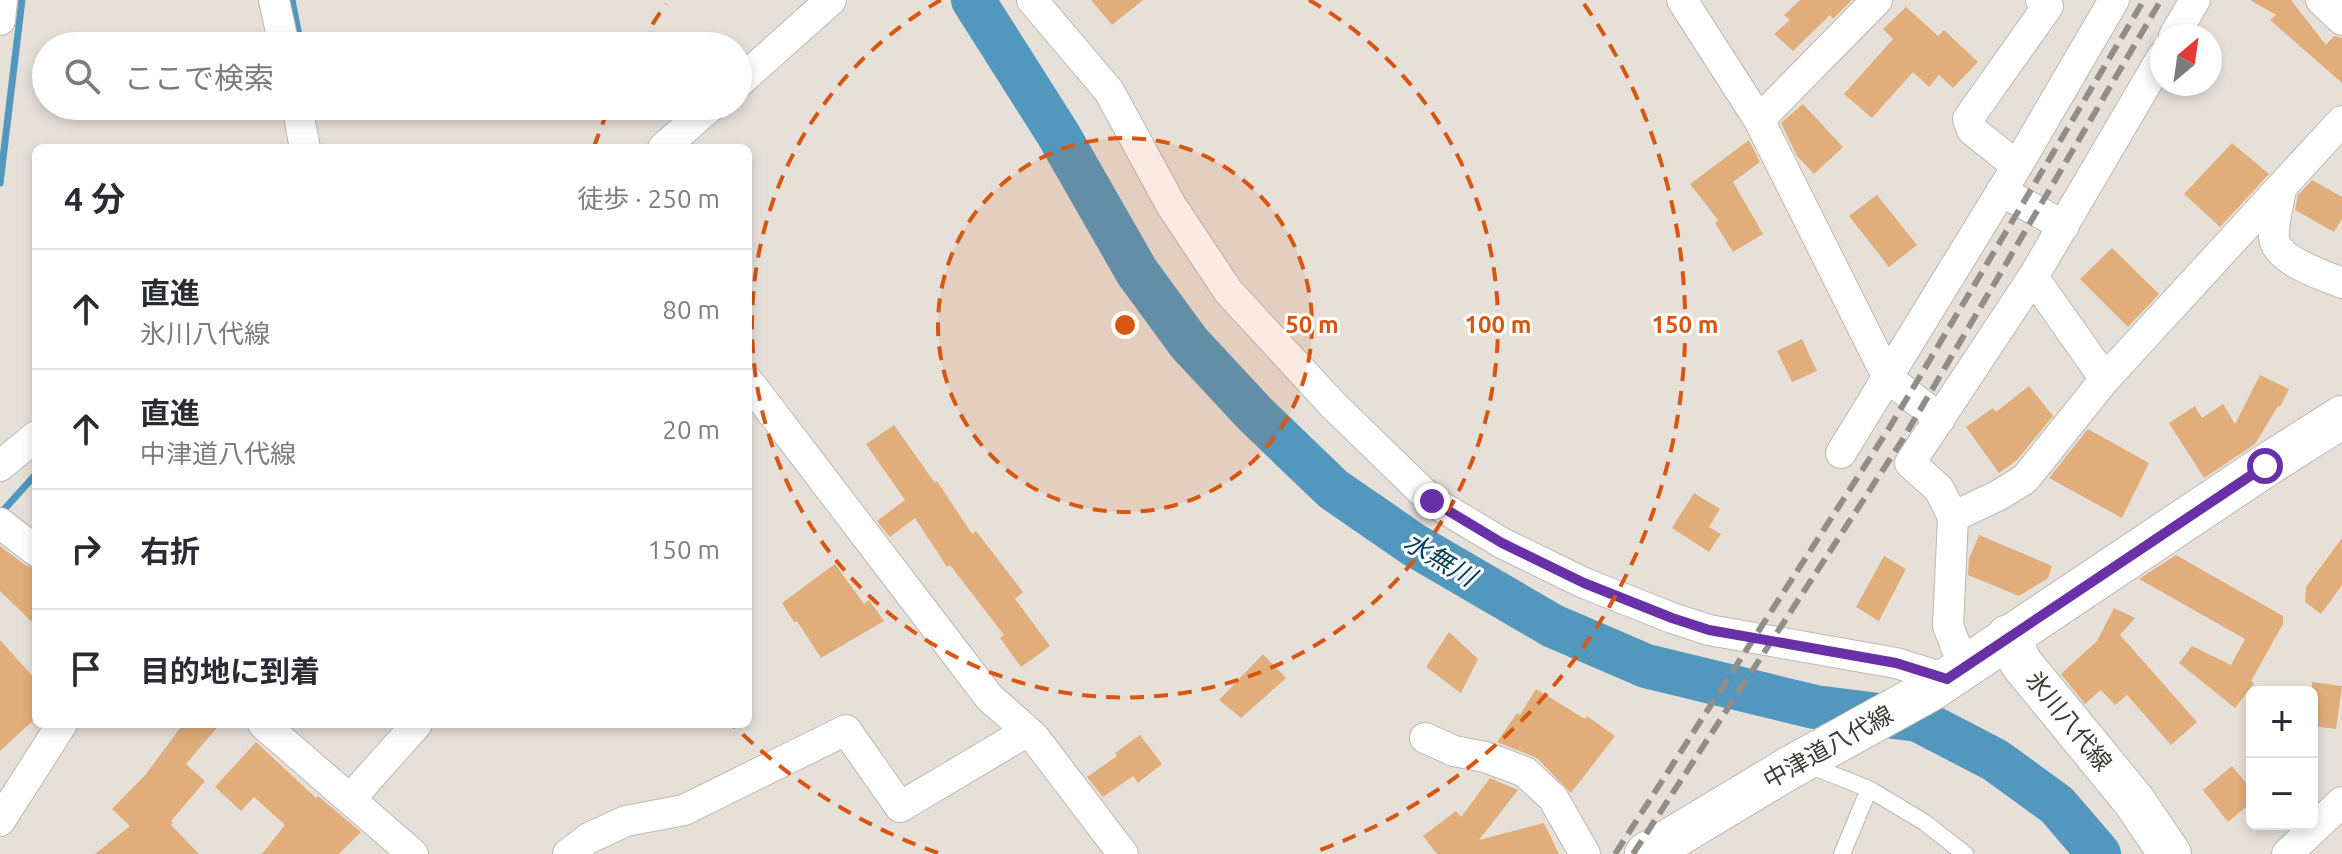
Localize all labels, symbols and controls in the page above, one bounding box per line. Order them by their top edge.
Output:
north arrow [2150,24,2222,96]
search box [32,32,752,120]
icon: search [60,54,104,98]
text: ここで検索 [124,61,274,95]
text: 4 分 [64,179,125,217]
text: 徒歩 · 250 m [577,184,720,213]
text: 直進 [140,276,200,310]
icon: ahead [64,287,108,331]
text: 80 m [662,295,720,324]
centre of rings [1111,311,1139,339]
text: 50 m [1285,311,1339,338]
text: 100 m [1465,311,1531,338]
text: 150 m [1652,311,1718,338]
text: 氷川八代線 [140,319,270,348]
text: 直進 [140,396,200,430]
icon: ahead [64,407,108,451]
text: 20 m [662,415,720,444]
text: 中津道八代線 [140,439,296,468]
route start [2247,448,2283,484]
route end [1414,483,1450,519]
water label: 水無川 [1399,526,1483,593]
icon: right [64,527,108,571]
text: 右折 [140,534,200,568]
text: 150 m [648,535,720,564]
icon: arrive [64,647,108,691]
text: 目的地に到着 [140,654,320,688]
street label: 氷川八代線 [2021,666,2117,776]
map controls [2246,686,2318,830]
button: + [2246,686,2318,758]
street label: 中津道八代線 [1758,700,1898,794]
button: − [2246,758,2318,830]

